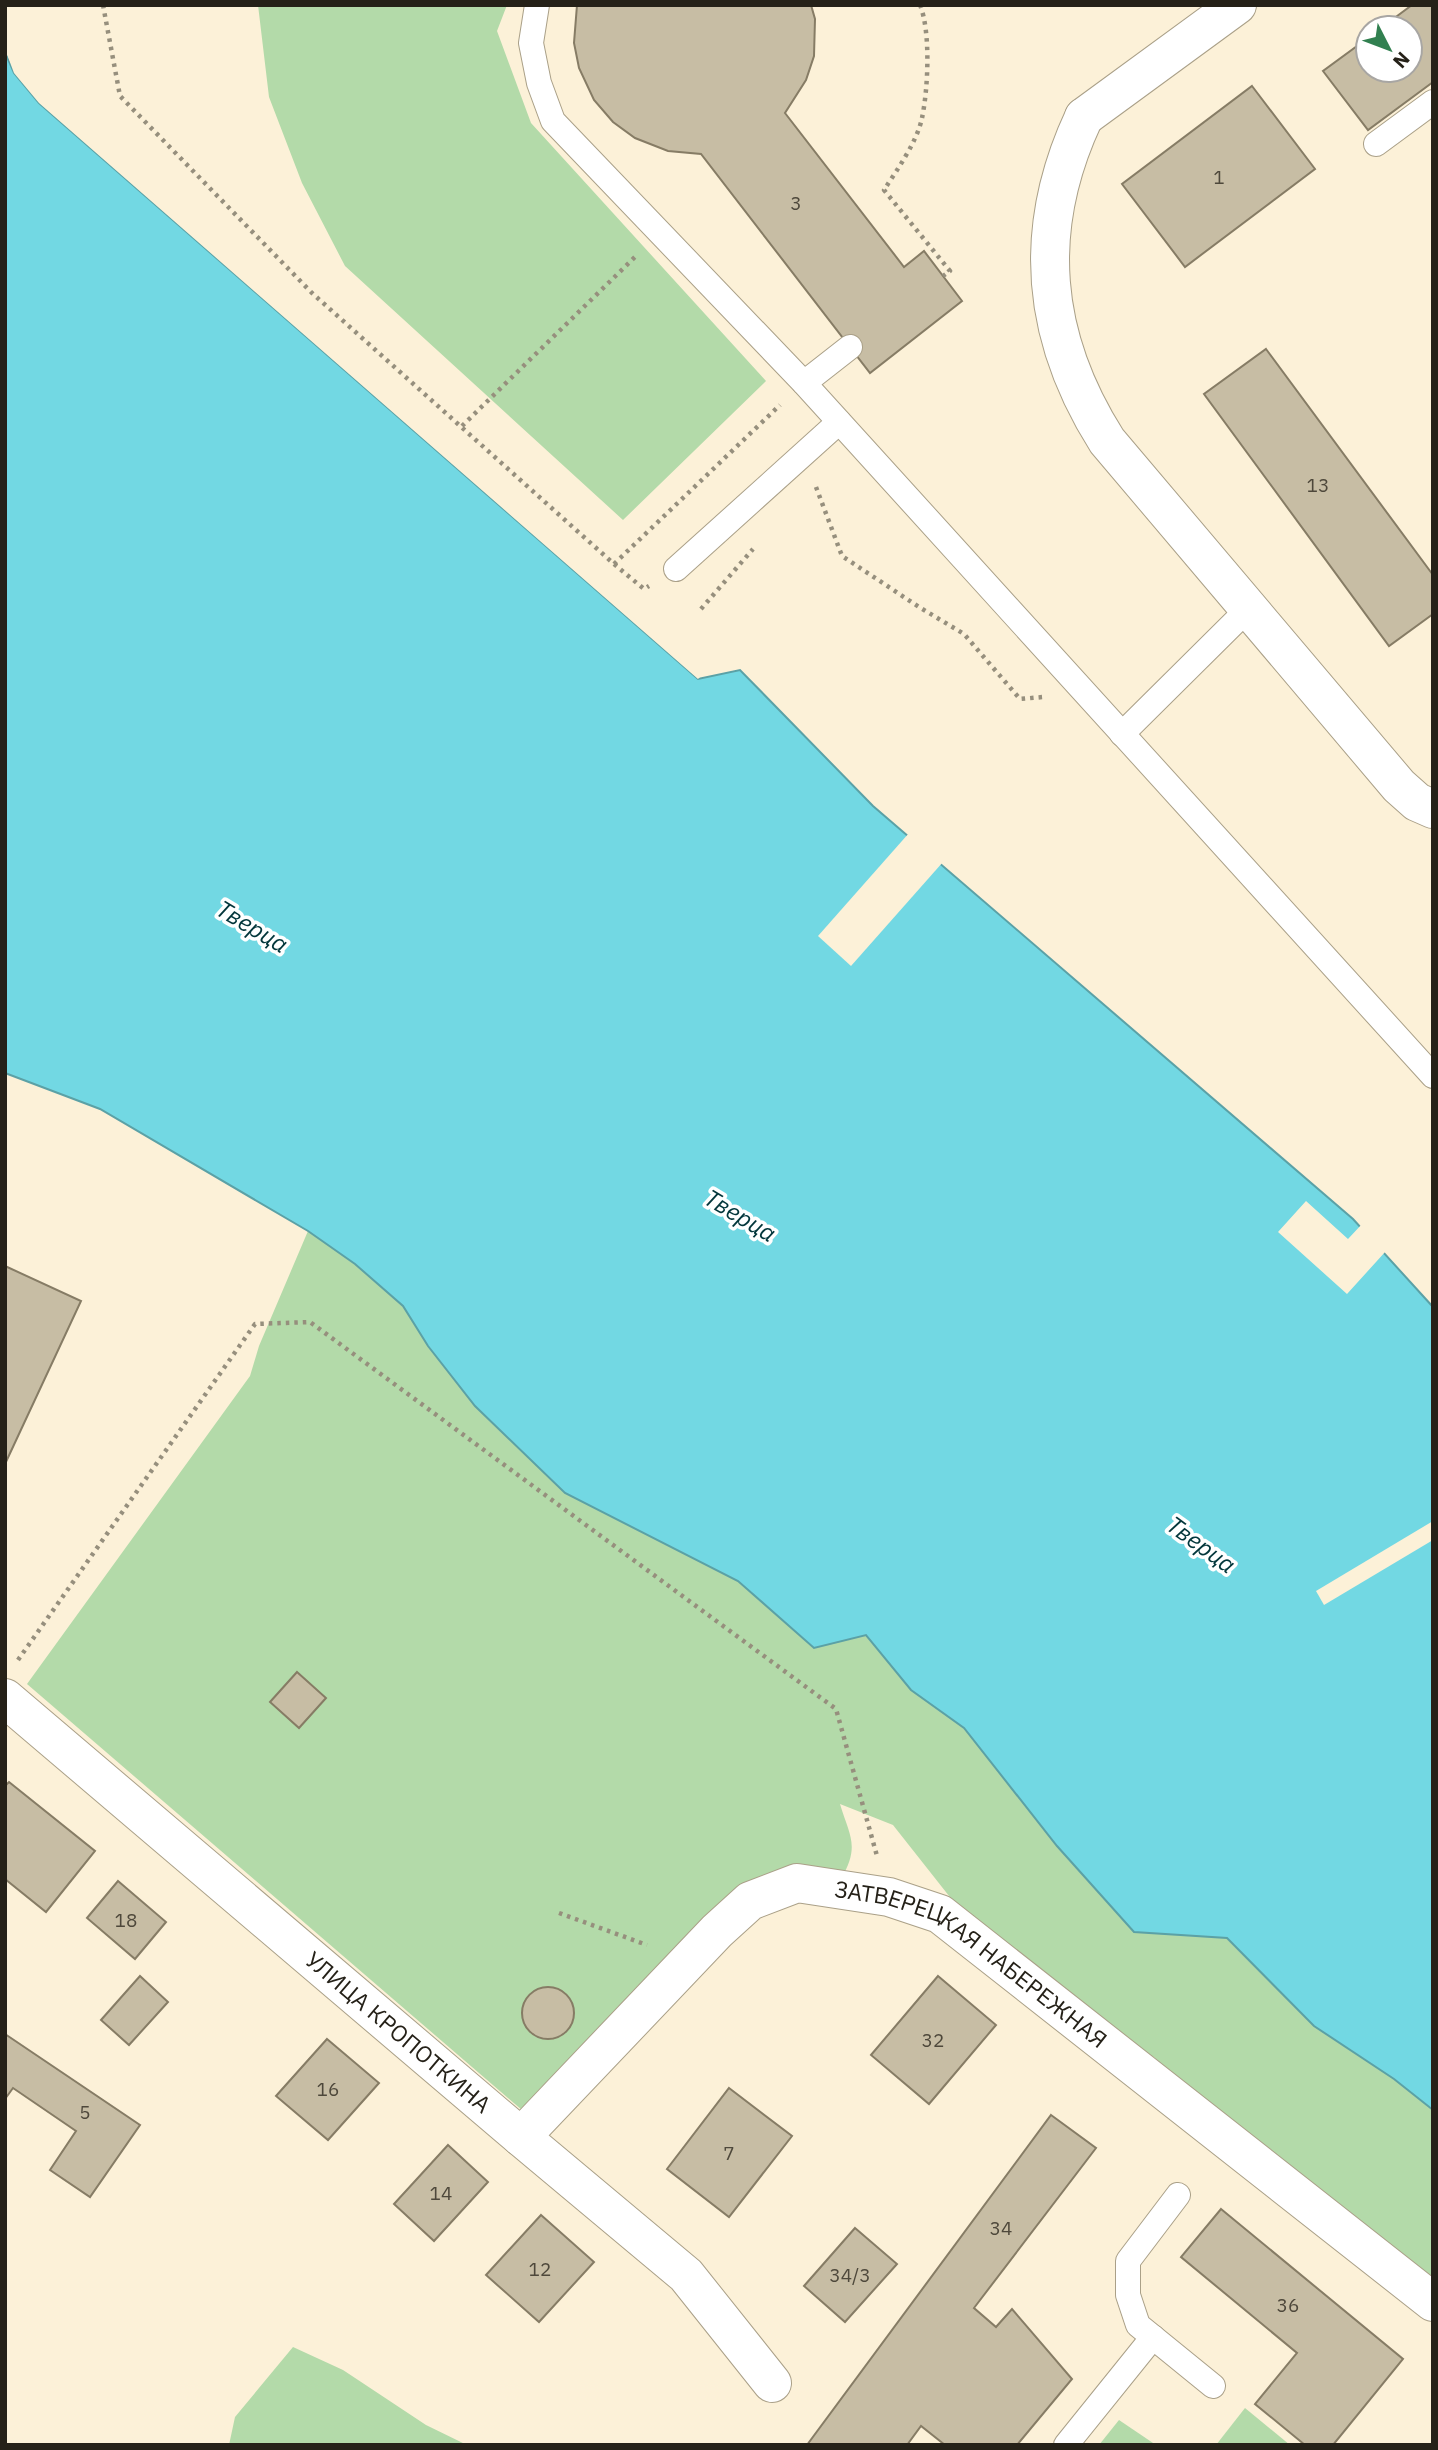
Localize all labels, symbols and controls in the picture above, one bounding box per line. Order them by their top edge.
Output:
north arrow [1354,14,1424,84]
text: N [1388,47,1415,74]
house number: 1 [1213,165,1225,189]
house number: 3 [790,191,802,215]
house number: 13 [1307,473,1329,497]
water label: Тверца [211,892,294,960]
water label: Тверца [699,1181,782,1249]
water label: Тверца [1161,1508,1243,1580]
street label: ЗАТВЕРЕЦКАЯ НАБЕРЕЖНАЯ [833,1873,1114,2054]
house number: 18 [115,1908,137,1932]
street label: УЛИЦА КРОПОТКИНА [300,1944,498,2119]
house number: 32 [922,2028,944,2052]
house number: 16 [317,2077,339,2101]
house number: 5 [79,2100,91,2124]
house number: 7 [723,2141,735,2165]
house number: 14 [430,2181,452,2205]
house number: 34 [990,2216,1012,2240]
house number: 12 [529,2257,551,2281]
house number: 34/3 [829,2263,871,2287]
house number: 36 [1277,2293,1299,2317]

